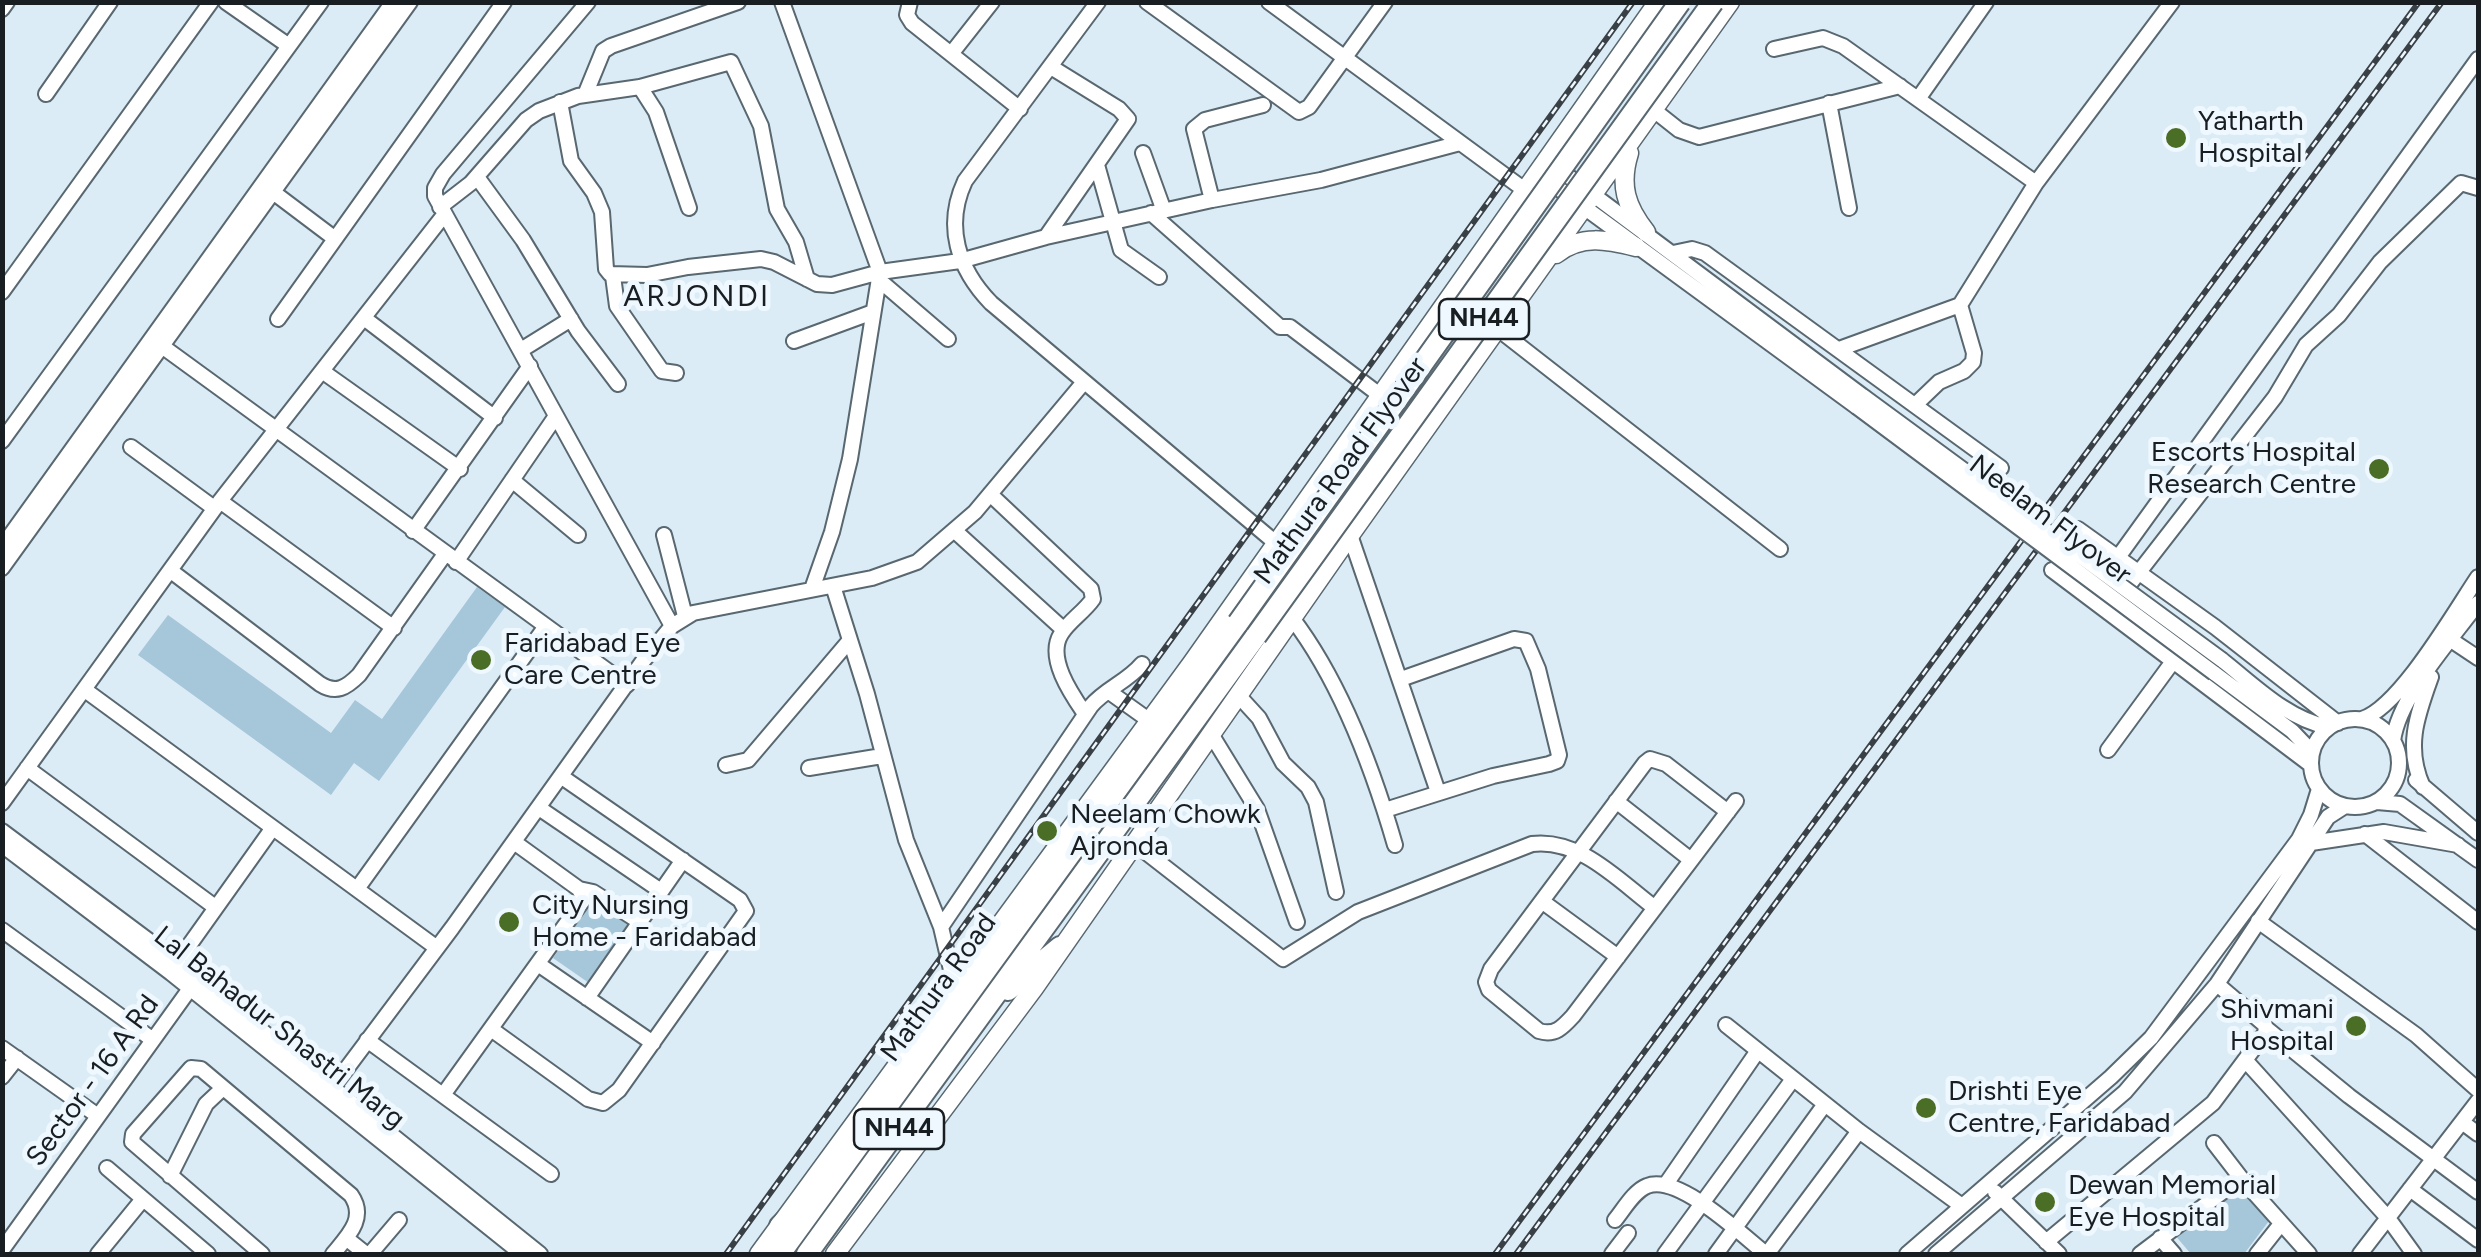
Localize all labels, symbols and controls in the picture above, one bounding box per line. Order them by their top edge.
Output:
place label: Yatharth Hospital [2198,105,2304,171]
marker: Yatharth Hospital [2163,125,2189,151]
district label: ARJONDI [623,279,771,315]
road number: NH44 [1439,299,1529,339]
street label: Mathura Road Flyover [1247,351,1435,591]
place label: Escorts Hospital Research Centre [2147,436,2356,502]
street label: Neelam Flyover [1962,448,2138,592]
marker: Escorts Hospital Research Centre [2366,456,2392,482]
place label: Faridabad Eye Care Centre [504,627,680,693]
marker: Faridabad Eye Care Centre [468,647,494,673]
place label: Neelam Chowk Ajronda [1070,798,1261,864]
marker: Neelam Chowk Ajronda [1034,818,1060,844]
place label: City Nursing Home - Faridabad [532,889,757,955]
street label: Mathura Road [874,907,1004,1069]
marker: City Nursing Home - Faridabad [496,909,522,935]
street label: Lal Bahadur Shastri Marg [147,920,411,1136]
street label: Sector - 16 A Rd [20,989,166,1173]
place label: Shivmani Hospital [2220,993,2334,1059]
marker: Shivmani Hospital [2343,1013,2369,1039]
place label: Drishti Eye Centre, Faridabad [1948,1075,2171,1141]
marker: Drishti Eye Centre, Faridabad [1913,1095,1939,1121]
road number: NH44 [854,1109,944,1149]
place label: Dewan Memorial Eye Hospital [2068,1169,2276,1235]
marker: Dewan Memorial Eye Hospital [2032,1189,2058,1215]

